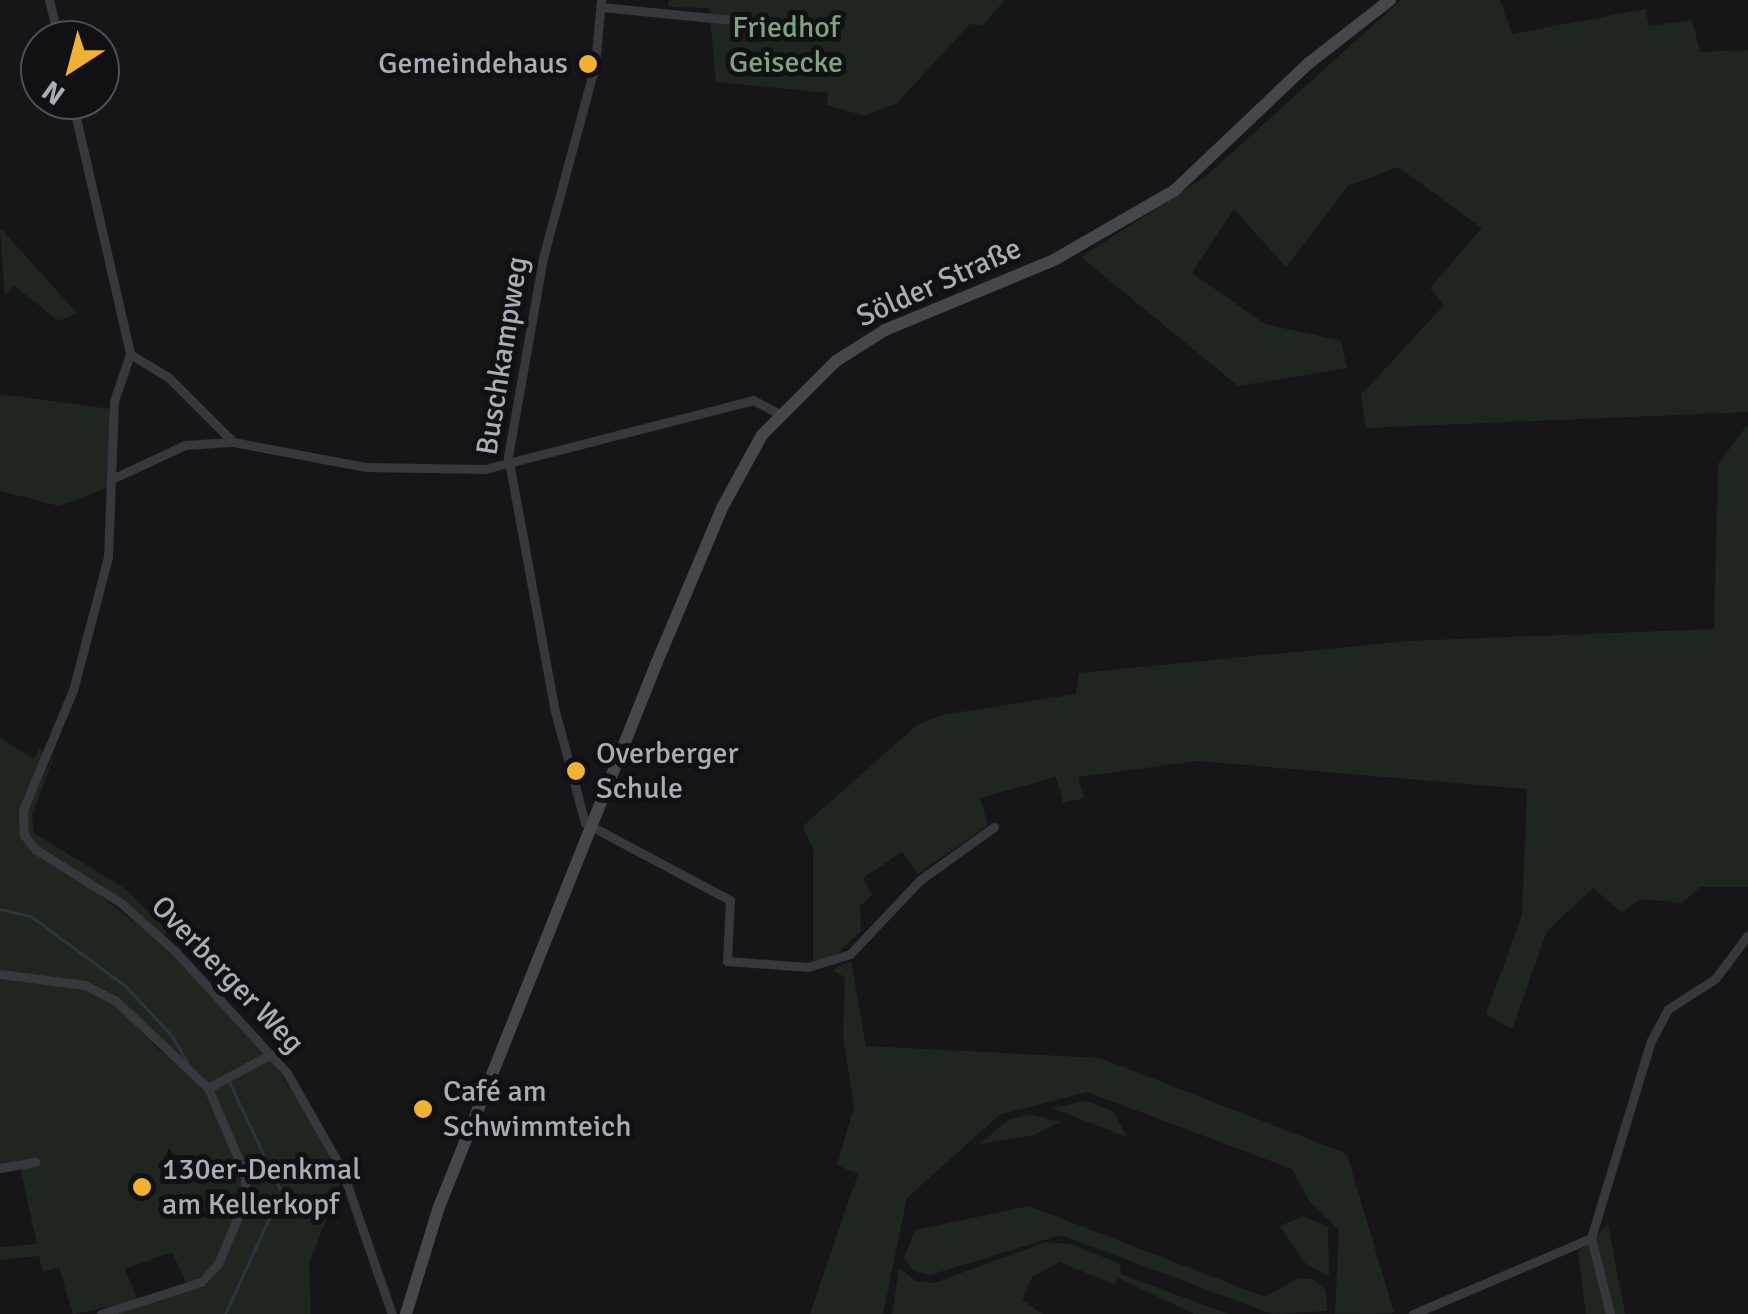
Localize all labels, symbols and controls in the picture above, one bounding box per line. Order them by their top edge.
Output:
park label: Friedhof Geisecke [729,10,843,80]
north arrow [20,20,120,120]
place label: Gemeindehaus [378,46,568,82]
marker: Gemeindehaus [577,53,599,75]
text: N [36,73,71,112]
street label: Sölder Straße [851,231,1027,335]
street label: Buschkampweg [470,254,536,458]
place label: Overberger Schule [596,736,739,806]
marker: Overberger Schule [565,760,587,782]
street label: Overberger Weg [143,889,311,1061]
place label: Café am Schwimmteich [443,1074,632,1144]
marker: Café am Schwimmteich [412,1098,434,1120]
place label: 130er-Denkmal am Kellerkopf [162,1152,361,1222]
marker: 130er-Denkmal am Kellerkopf [131,1176,153,1198]

